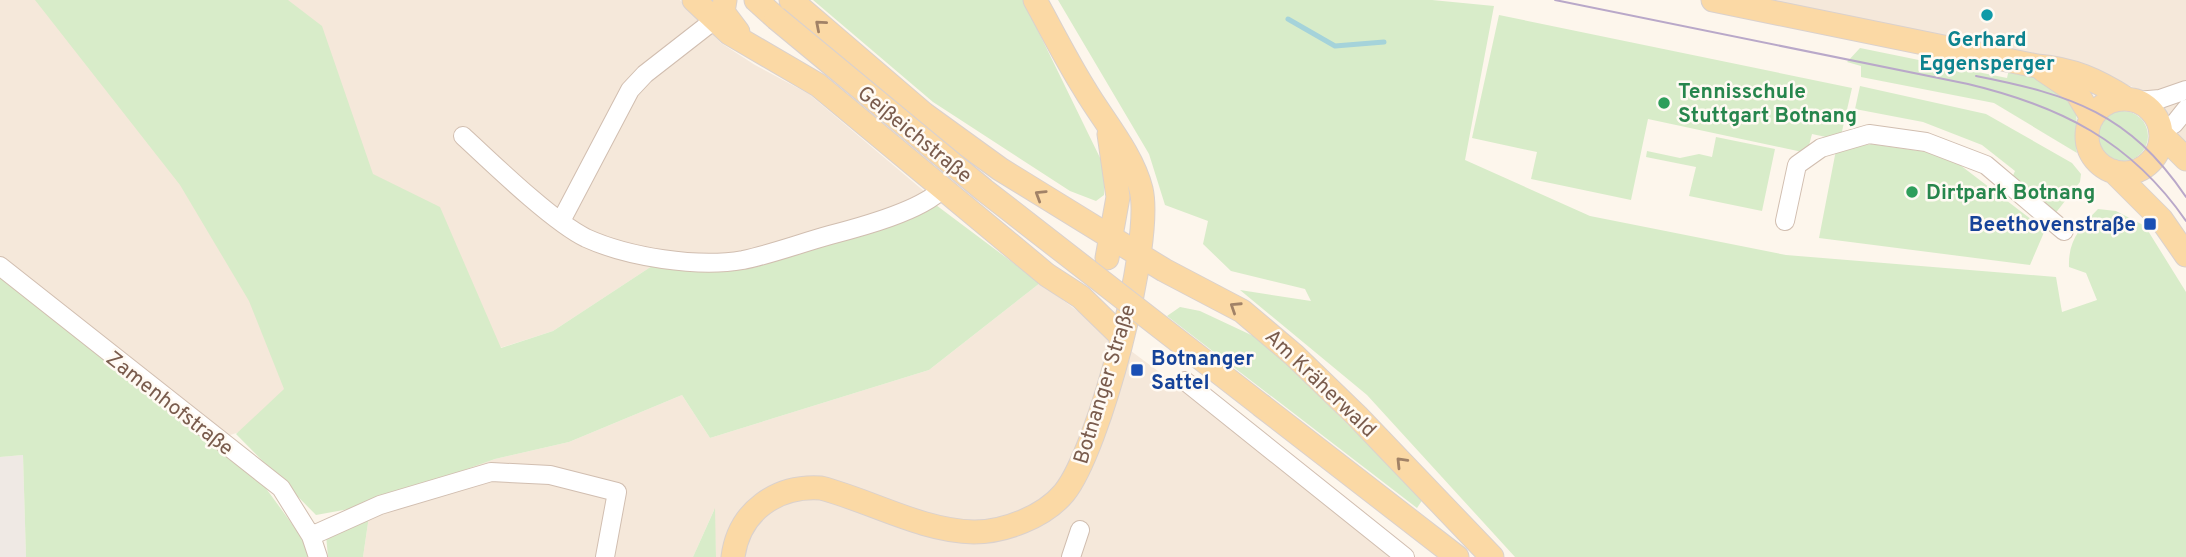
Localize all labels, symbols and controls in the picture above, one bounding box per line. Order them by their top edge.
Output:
marker: Gerhard Eggensperger [1979,7,1995,23]
one-way arrow [815,21,828,33]
place label: Gerhard Eggensperger [1919,27,2055,78]
place label: Tennisschule Stuttgart Botnang [1678,79,1857,130]
street label: Geißeichstraße [851,81,977,190]
marker: Tennisschule Stuttgart Botnang [1656,95,1672,111]
place label: Dirtpark Botnang [1926,180,2095,207]
marker: Dirtpark Botnang [1904,184,1920,200]
one-way arrow [1035,190,1048,203]
place label: Beethovenstraße [1969,212,2136,239]
marker: Beethovenstraße [2142,216,2158,232]
street label: Botnanger Straße [1068,301,1143,467]
one-way arrow [1230,302,1243,315]
street label: Am Kräherwald [1259,324,1381,444]
street label: Zamenhofstraße [100,346,238,463]
place label: Botnanger Sattel [1151,346,1254,397]
marker: Botnanger Sattel [1129,362,1145,378]
one-way arrow [1397,457,1409,470]

